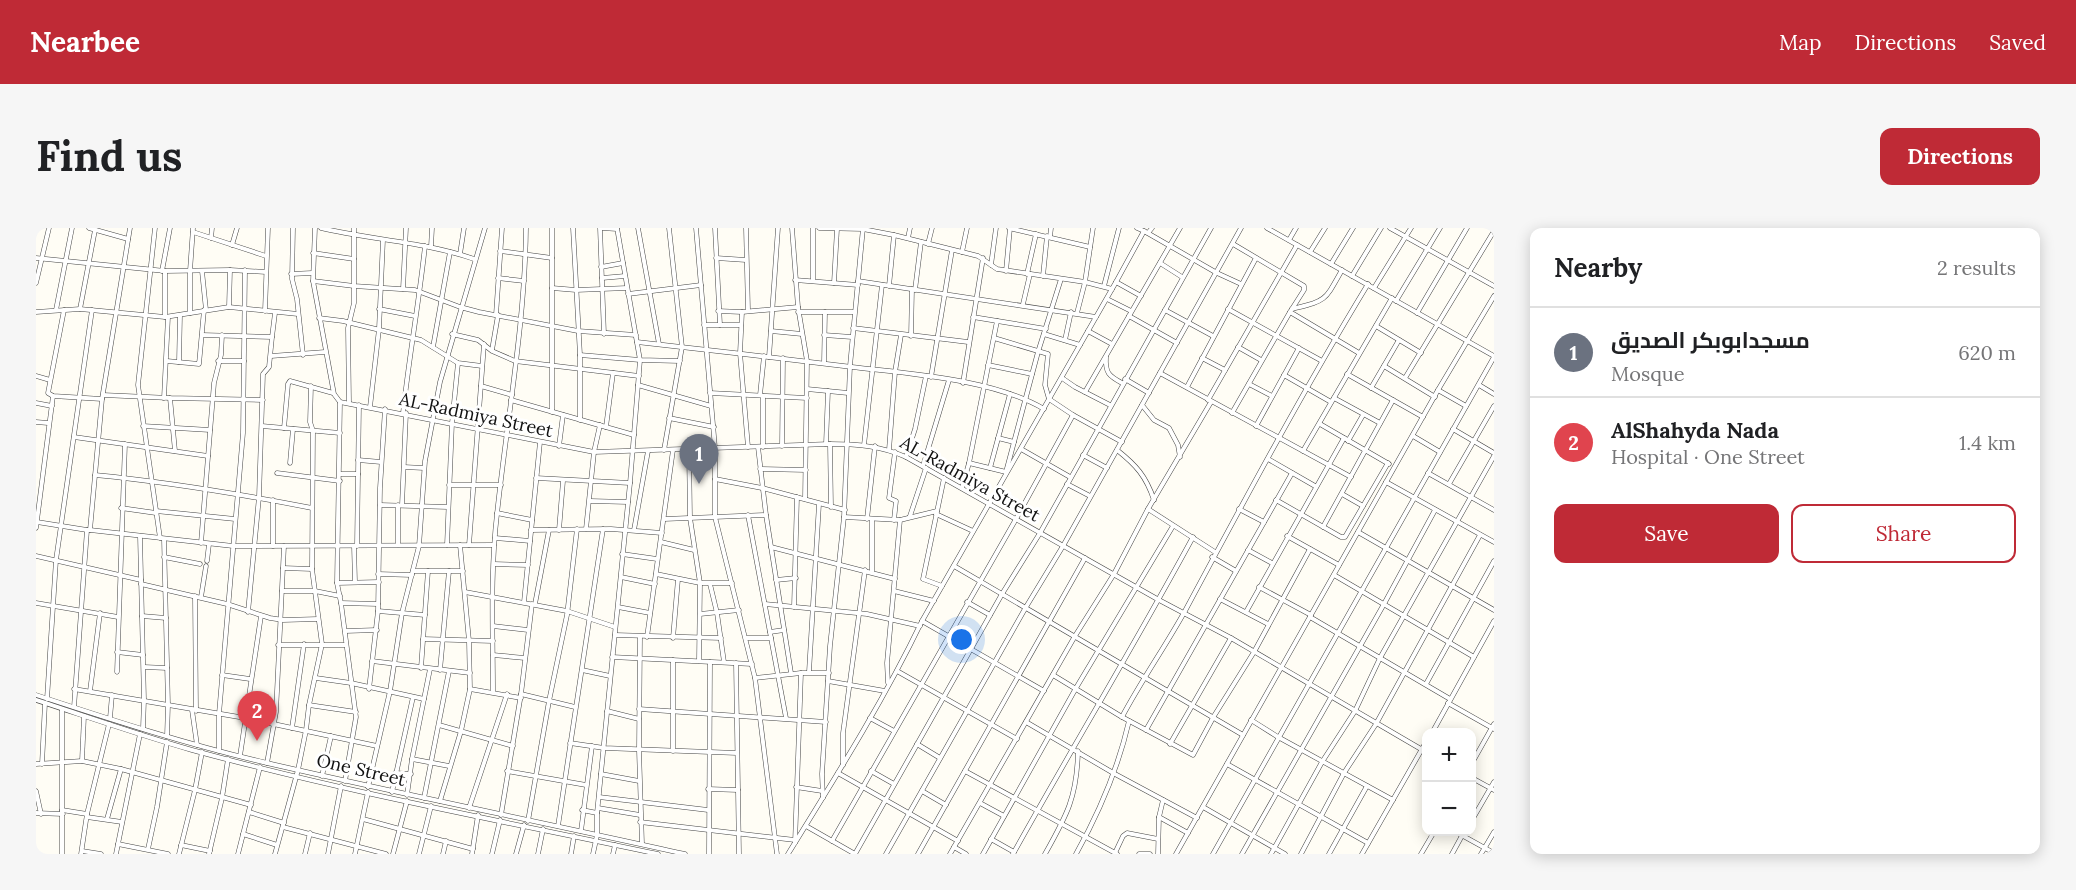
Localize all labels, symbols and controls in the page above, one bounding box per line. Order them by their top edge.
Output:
text: Nearbee [30,24,140,60]
text: Map [1779,29,1822,56]
text: Directions [1855,29,1956,56]
text: Saved [1989,29,2046,56]
button: Directions [1880,128,2040,185]
text: Find us [36,129,182,183]
text: Nearby [1554,251,1642,284]
text: 2 results [1937,255,2016,280]
text: مسجدابوبكر الصديق [1611,326,1810,354]
text: 1 [1569,340,1578,365]
text: 620 m [1958,340,2016,365]
text: Mosque [1611,361,1684,386]
street label: AL-Radmiya Street [396,387,555,442]
text: AlShahyda Nada [1611,416,1779,444]
street label: AL-Radmiya Street [895,430,1044,527]
text: 2 [1568,430,1579,455]
text: 1.4 km [1959,430,2016,455]
pin: 1 [680,434,718,484]
text: Hospital · One Street [1611,444,1805,469]
button: Save [1554,504,1779,563]
button: Share [1791,504,2016,563]
your location [947,625,976,654]
pin: 2 [238,692,276,741]
map controls [1422,728,1476,836]
button: + [1422,728,1476,782]
street label: One Street [314,748,408,791]
button: − [1422,782,1476,836]

